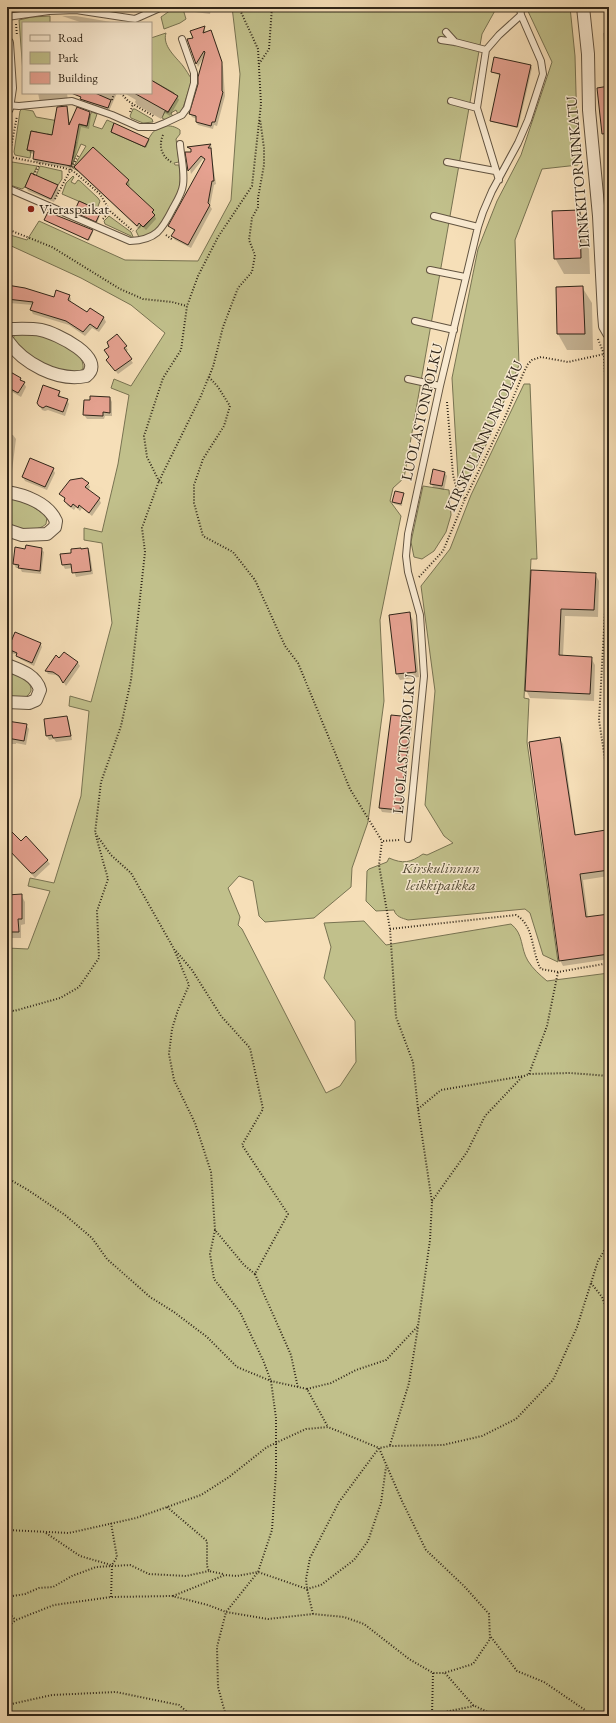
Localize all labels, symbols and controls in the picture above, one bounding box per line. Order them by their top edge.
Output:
legend [22,22,152,94]
text: Road [58,30,84,46]
text: Park [58,50,79,66]
text: Building [58,70,99,86]
street label: LINKKITORNINKATU [561,95,594,249]
place label: Vieraspaikat [39,199,109,218]
marker: Vieraspaikat [26,204,36,214]
street label: LUOLASTONPOLKU [396,341,447,482]
street label: KIRSKULINNUNPOLKU [440,357,527,514]
street label: LUOLASTONPOLKU [388,673,419,815]
park label: Kirskulinnun leikkipaikka [401,858,480,894]

